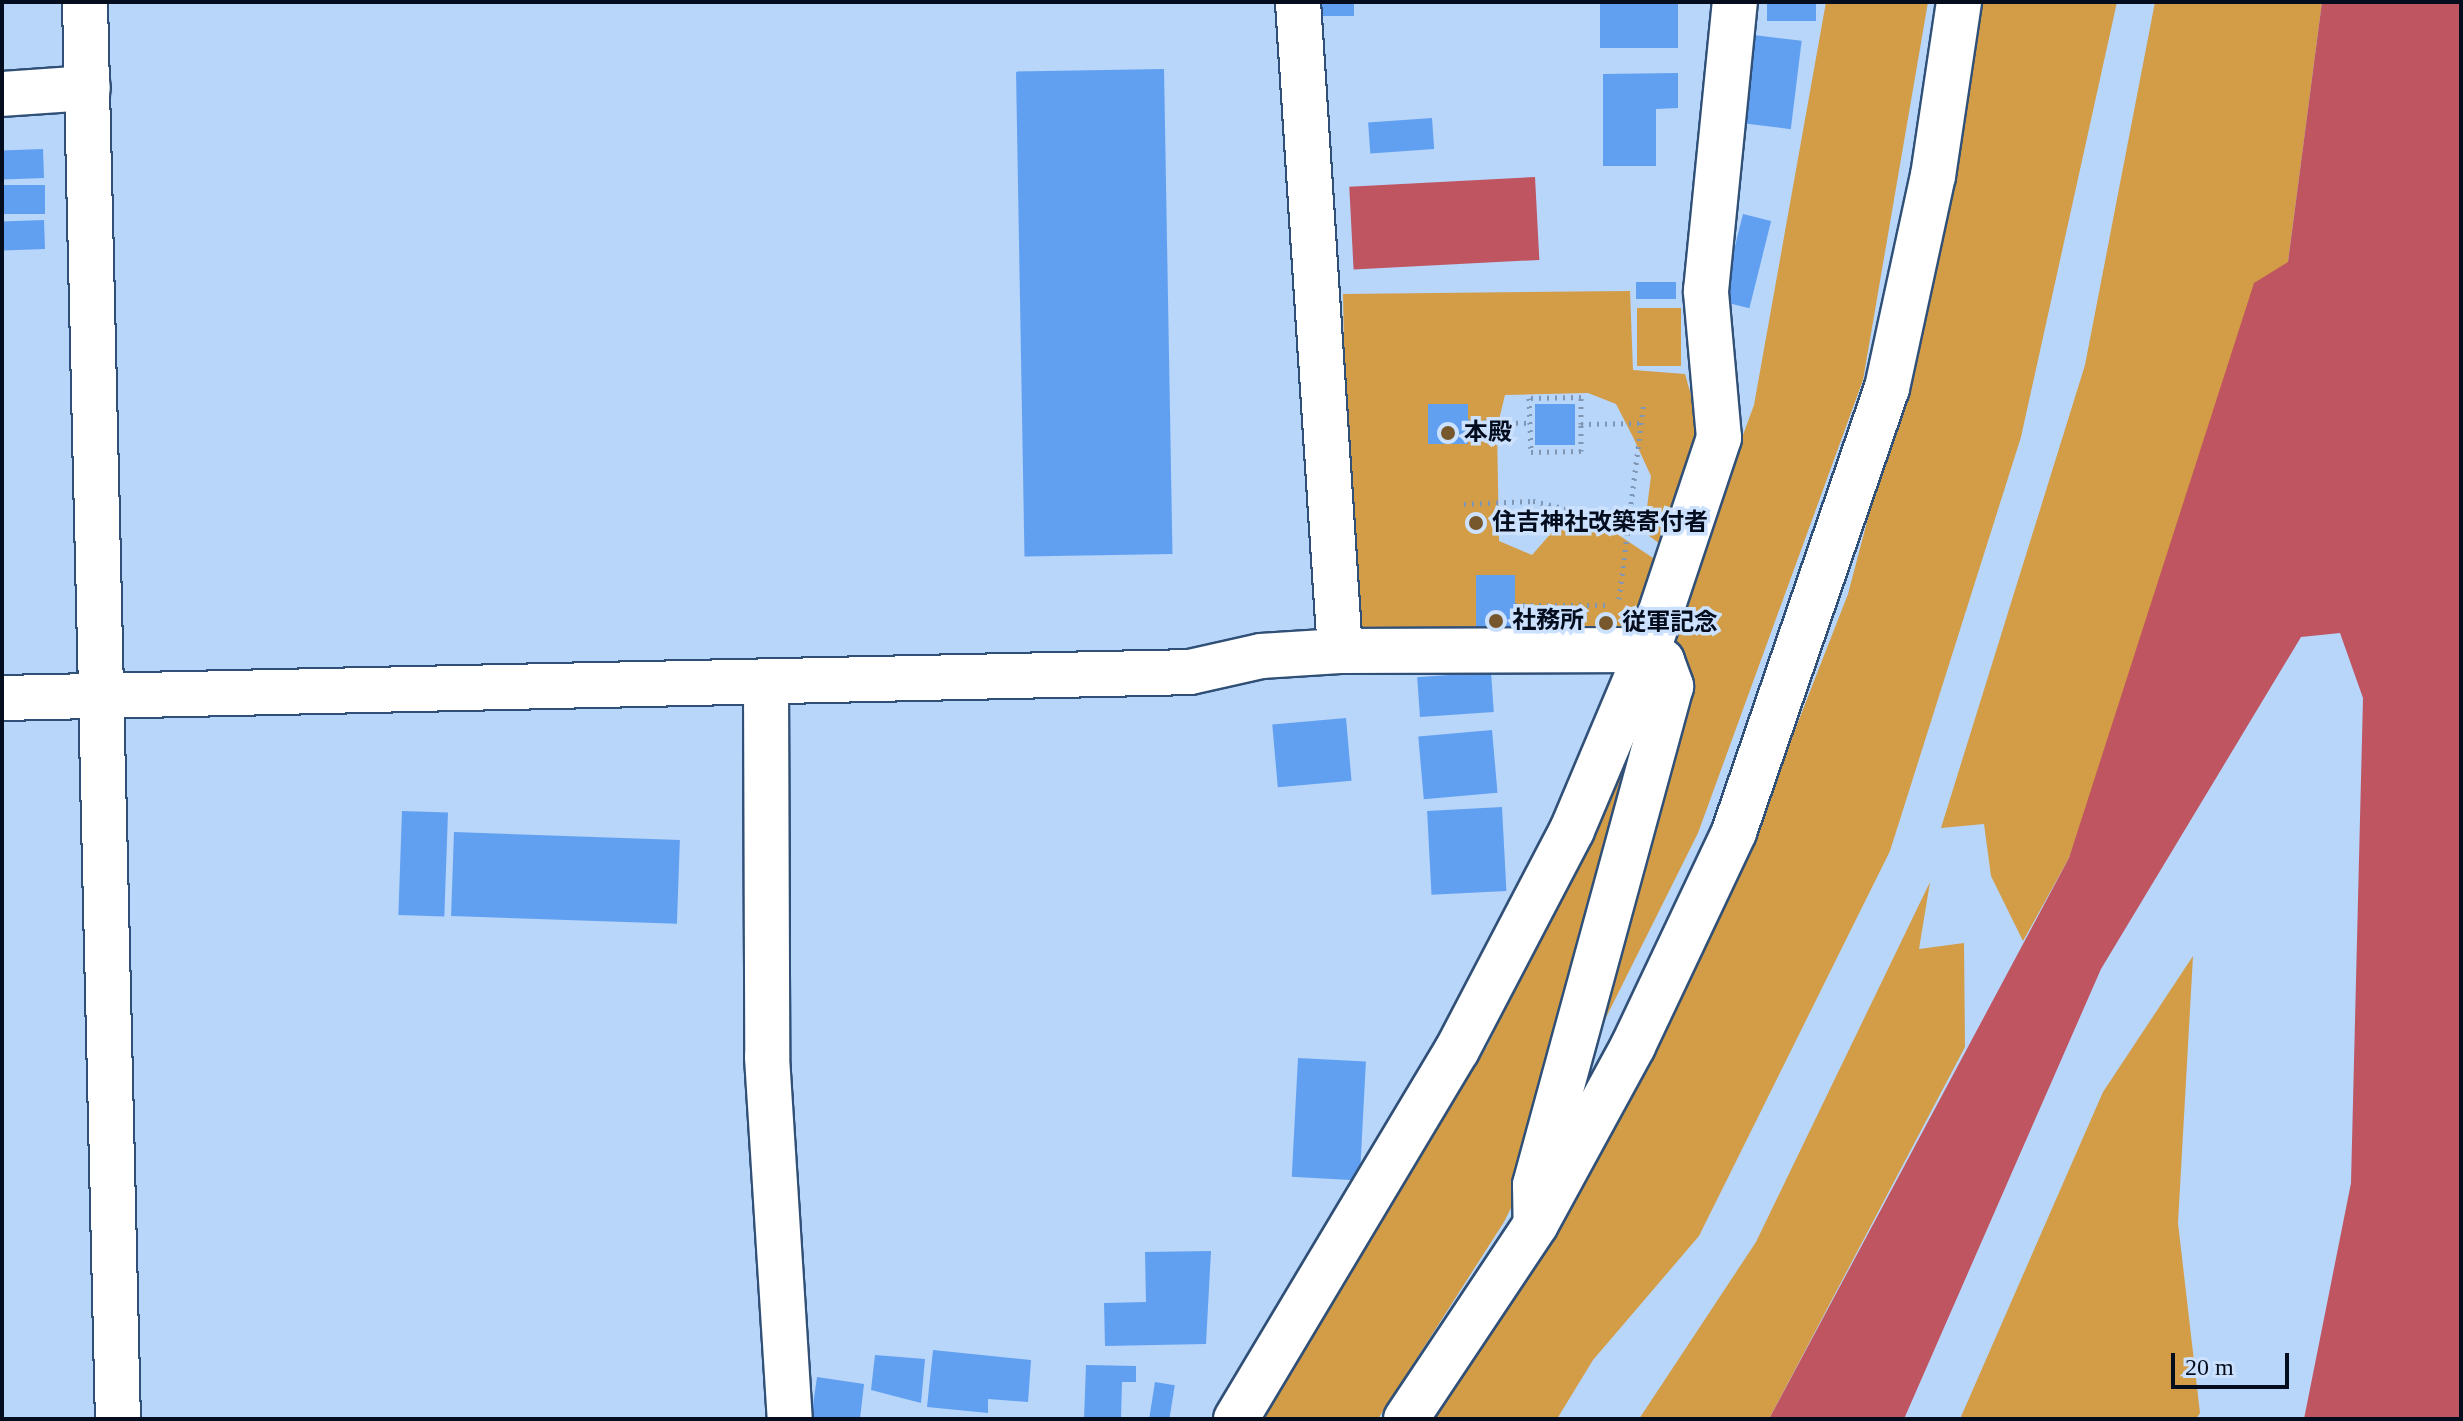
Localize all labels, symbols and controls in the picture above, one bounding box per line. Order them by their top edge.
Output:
place label: 本殿 [1464,419,1512,447]
marker: 本殿 [1439,424,1457,442]
place label: 住吉神社改築寄付者 [1492,509,1708,537]
marker: 住吉神社改築寄付者 [1467,514,1485,532]
place label: 社務所 [1512,607,1584,635]
place label: 従軍記念 [1622,609,1718,637]
marker: 社務所 [1487,612,1505,630]
marker: 従軍記念 [1597,614,1615,632]
scale bar [2175,1337,2293,1387]
text: 20 m [2185,1354,2234,1380]

